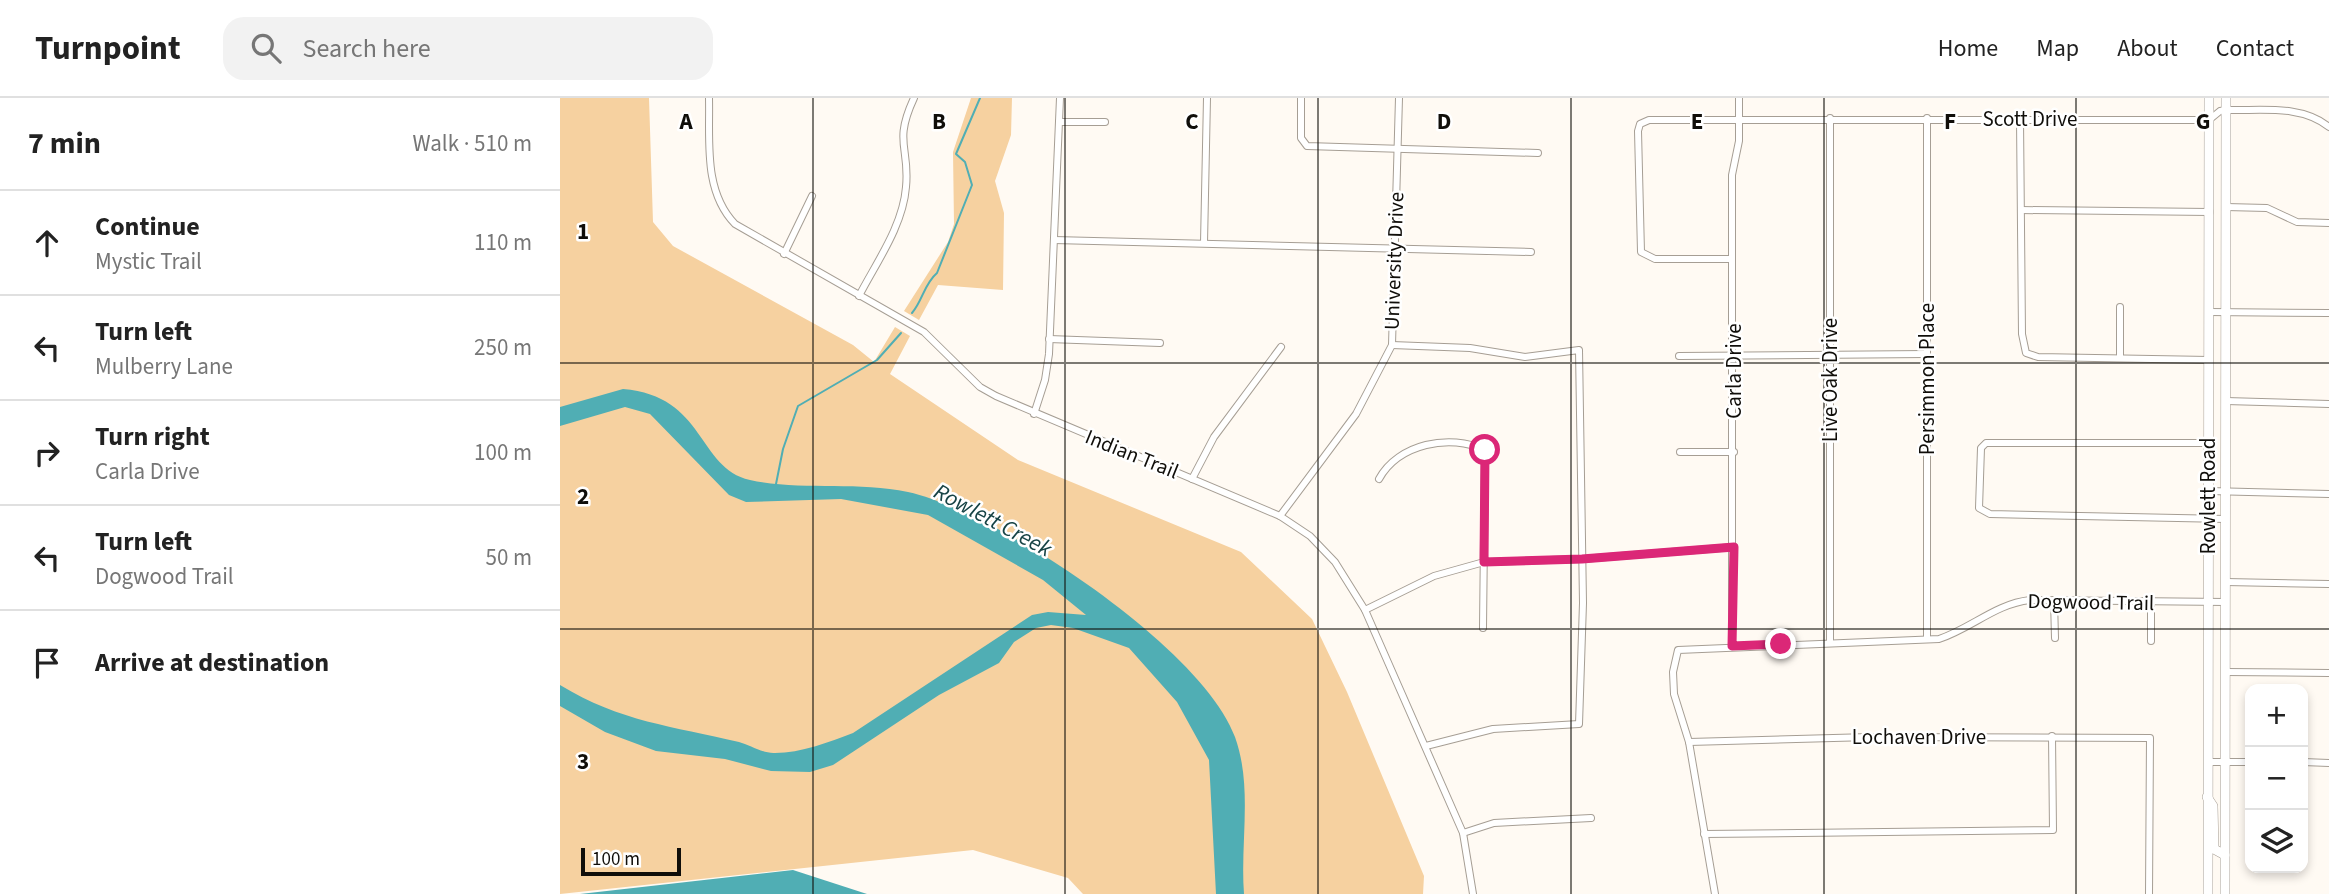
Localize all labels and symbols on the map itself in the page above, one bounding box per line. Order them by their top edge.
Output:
street label: Scott Drive [1983,104,2077,134]
text: A [678,105,693,138]
text: B [932,105,946,138]
text: C [1185,105,1199,138]
text: D [1437,105,1451,138]
text: E [1691,105,1703,138]
text: F [1944,105,1956,138]
text: G [2196,105,2210,138]
street label: University Drive [1377,191,1411,331]
text: 1 [577,215,589,248]
street label: Persimmon Place [1912,303,1942,455]
street label: Live Oak Drive [1815,318,1845,442]
street label: Carla Drive [1719,323,1749,419]
street label: Indian Trail [1081,422,1183,486]
route start [1469,434,1500,465]
street label: Rowlett Road [2193,438,2223,554]
water label: Rowlett Creek [928,475,1059,565]
text: 2 [577,480,589,513]
street label: Dogwood Trail [2027,586,2155,618]
route end [1765,628,1796,659]
street label: Lochaven Drive [1852,722,1986,752]
text: 3 [577,745,589,778]
scale bar [581,845,681,877]

